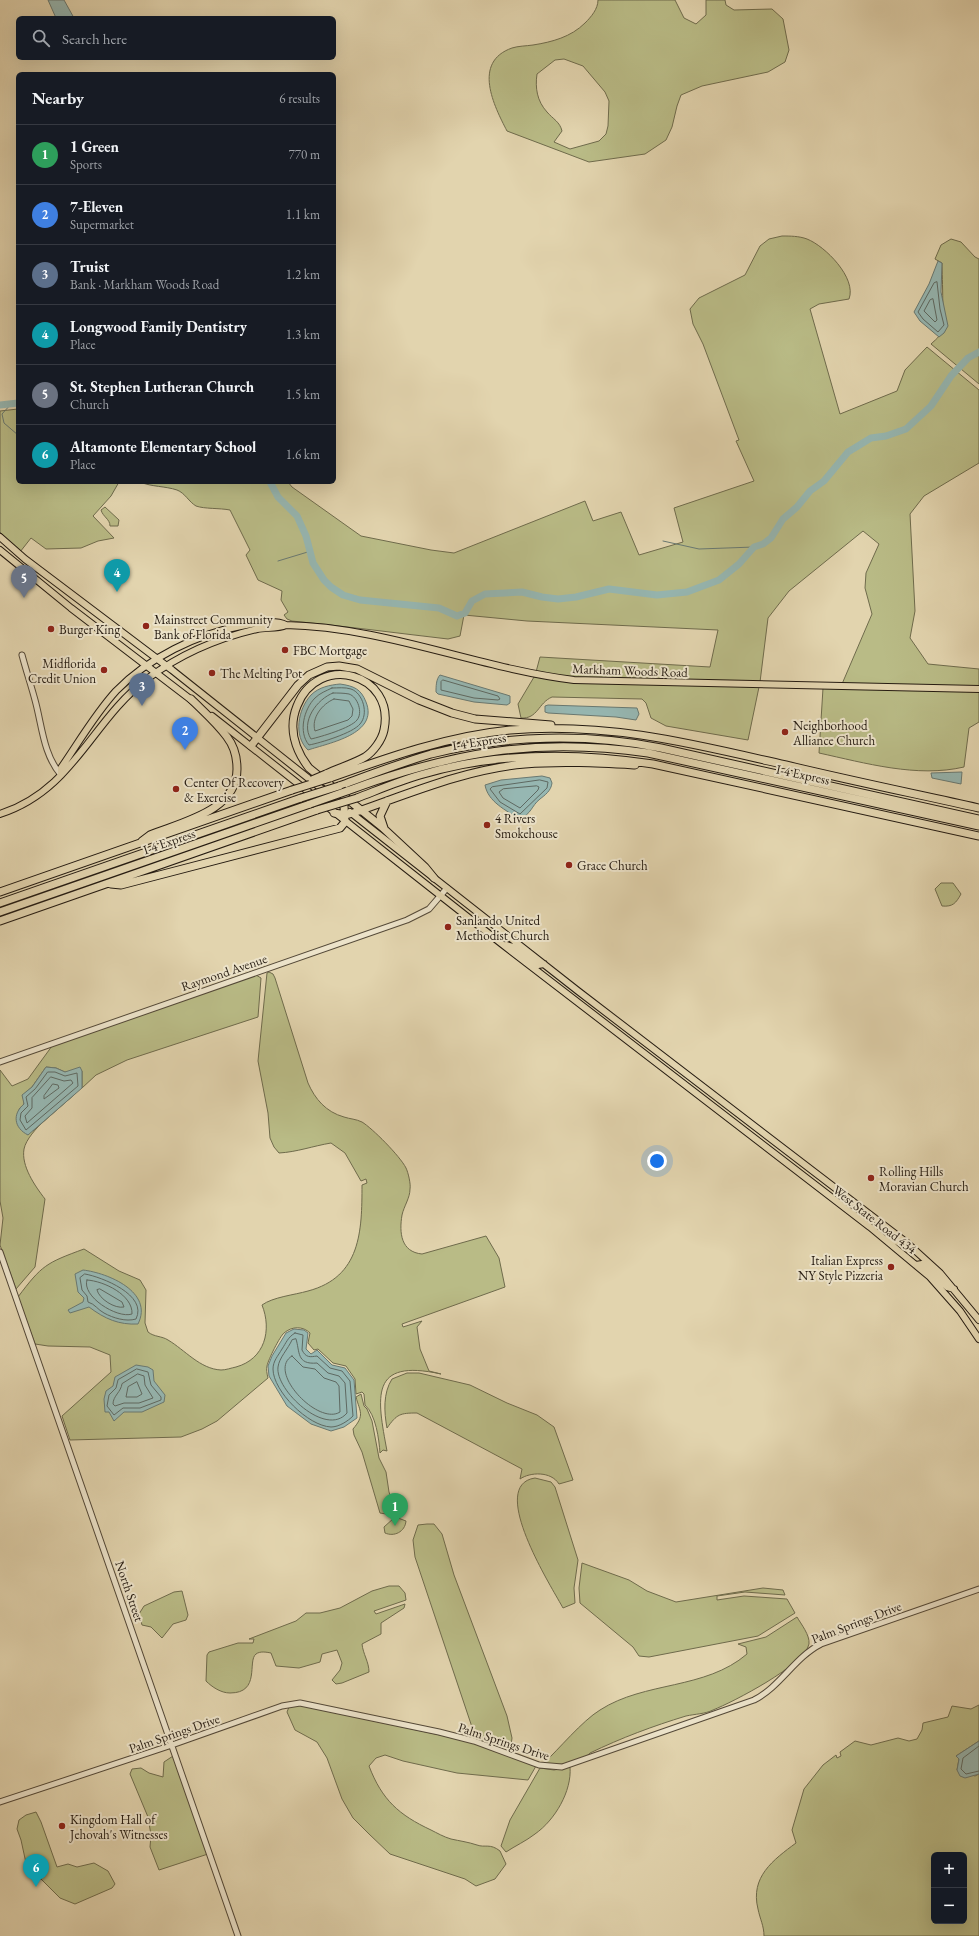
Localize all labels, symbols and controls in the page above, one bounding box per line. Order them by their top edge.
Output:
search box [16,16,336,60]
icon: search [30,27,52,49]
text: Search here [62,29,127,48]
text: Nearby [32,87,84,109]
text: 6 results [279,90,320,107]
text: 1 Green [70,137,119,156]
text: 1 [42,146,48,163]
text: 770 m [289,146,320,163]
text: Sports [70,156,102,173]
text: 7-Eleven [70,197,123,216]
text: 2 [42,206,48,223]
text: 1.1 km [286,206,320,223]
text: Supermarket [70,216,134,233]
text: Truist [70,257,109,276]
text: 3 [42,266,48,283]
text: 1.2 km [286,266,320,283]
text: Bank · Markham Woods Road [70,276,219,293]
text: Longwood Family Dentistry [70,317,247,336]
text: 4 [42,326,48,343]
text: 1.3 km [286,326,320,343]
text: Place [70,336,96,353]
text: St. Stephen Lutheran Church [70,377,254,396]
text: 5 [42,386,48,403]
text: 1.5 km [286,386,320,403]
text: Church [70,396,109,413]
text: Altamonte Elementary School [70,437,256,456]
text: 6 [42,446,48,463]
text: 1.6 km [286,446,320,463]
text: Place [70,456,96,473]
pin: 4 [104,559,130,592]
pin: 5 [11,565,37,598]
place label: Mainstreet Community Bank of Florida [154,611,273,643]
place label: Burger King [59,621,120,638]
marker: Mainstreet Community Bank of Florida [141,621,151,631]
marker: Burger King [46,624,56,634]
place label: FBC Mortgage [293,642,367,659]
marker: FBC Mortgage [280,645,290,655]
place label: Midflorida Credit Union [28,655,97,687]
street label: Markham Woods Road [572,660,689,681]
marker: Midflorida Credit Union [99,665,109,675]
place label: The Melting Pot [220,665,302,682]
marker: The Melting Pot [207,668,217,678]
pin: 3 [129,673,155,706]
pin: 2 [172,717,198,750]
place label: Neighborhood Alliance Church [792,717,876,749]
marker: Neighborhood Alliance Church [780,727,790,737]
street label: I-4 Express [451,729,507,754]
street label: I-4 Express [775,761,831,788]
place label: Center Of Recovery & Exercise [184,774,284,806]
marker: Center Of Recovery & Exercise [171,784,181,794]
place label: 4 Rivers Smokehouse [495,810,558,842]
marker: 4 Rivers Smokehouse [482,820,492,830]
street label: I-4 Express [141,825,198,858]
place label: Grace Church [577,857,648,874]
marker: Grace Church [564,860,574,870]
place label: Sanlando United Methodist Church [456,912,550,944]
marker: Sanlando United Methodist Church [443,922,453,932]
street label: Raymond Avenue [179,950,269,995]
your location [647,1151,667,1171]
place label: Rolling Hills Moravian Church [879,1163,969,1195]
marker: Rolling Hills Moravian Church [866,1173,876,1183]
street label: West State Road 434 [829,1181,921,1258]
place label: Italian Express NY Style Pizzeria [798,1252,884,1284]
marker: Italian Express NY Style Pizzeria [886,1262,896,1272]
pin: 1 [382,1493,408,1526]
street label: North Street [111,1559,148,1624]
street label: Palm Springs Drive [809,1598,904,1647]
street label: Palm Springs Drive [127,1710,222,1757]
street label: Palm Springs Drive [456,1719,552,1764]
place label: Kingdom Hall of Jehovah's Witnesses [69,1811,168,1843]
marker: Kingdom Hall of Jehovah's Witnesses [57,1821,67,1831]
map controls [931,1852,967,1924]
button: + [931,1852,967,1888]
pin: 6 [23,1854,49,1887]
button: − [931,1888,967,1924]

